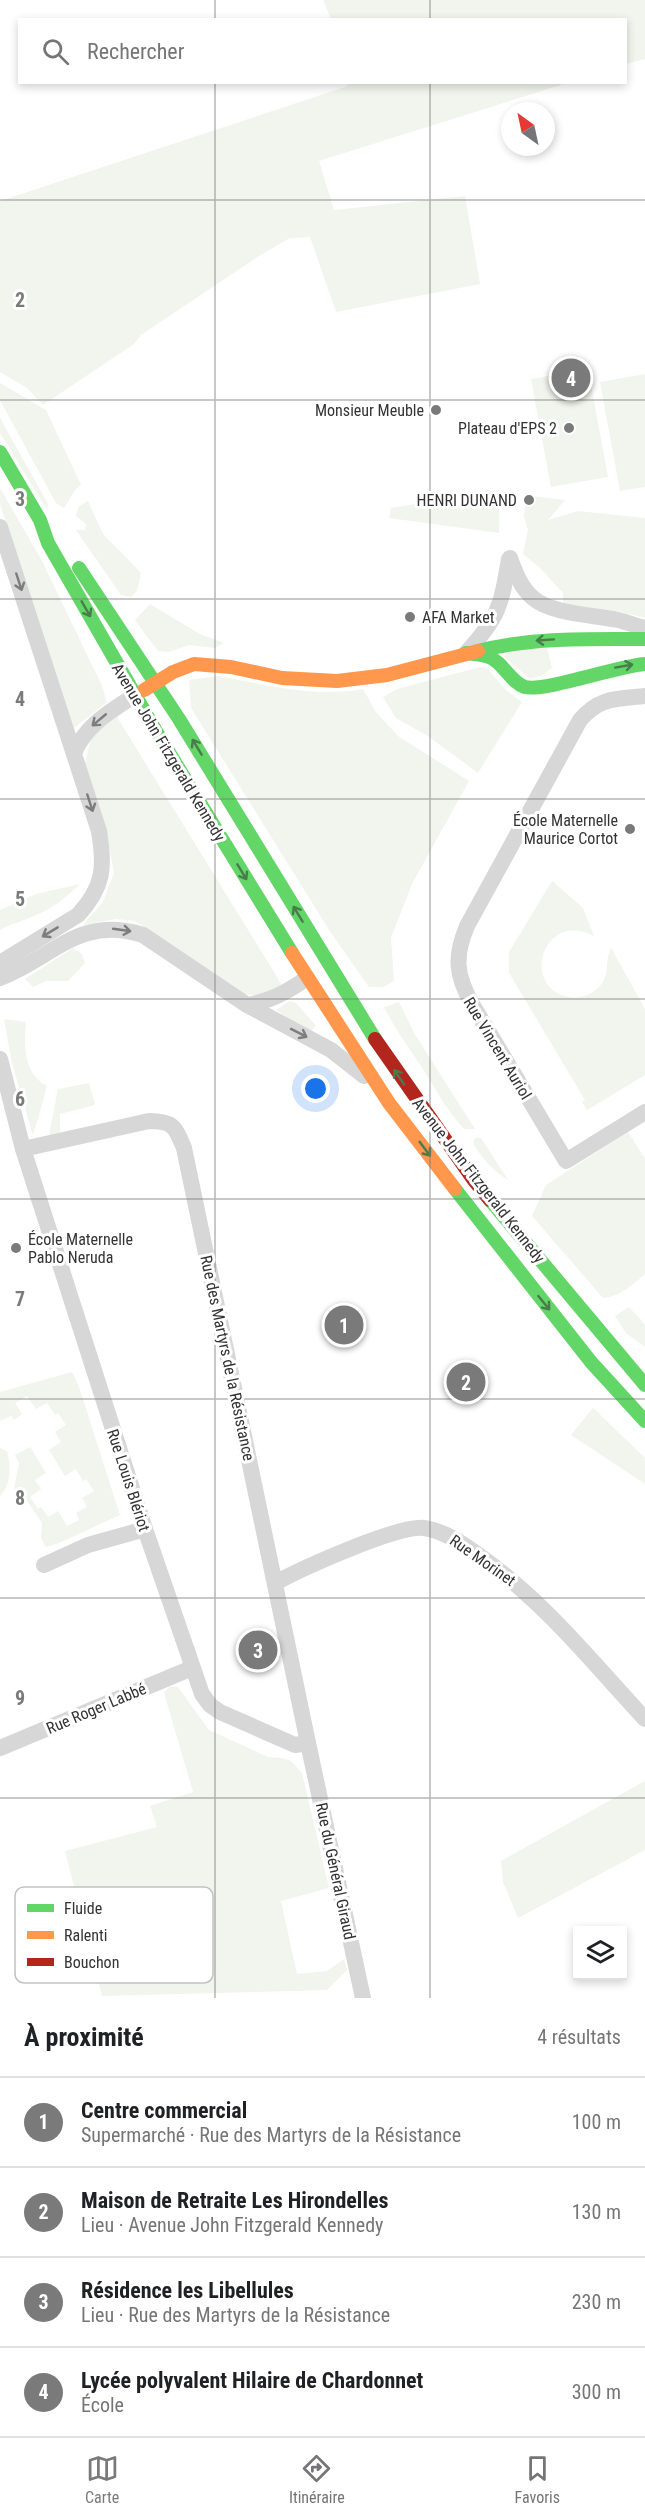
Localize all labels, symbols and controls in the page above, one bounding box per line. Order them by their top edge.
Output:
search box [18,18,627,84]
icon: search [39,35,72,68]
text: Rechercher [87,39,184,64]
north arrow [501,102,555,156]
text: 2 [15,288,25,312]
pin: 4 [552,356,590,400]
place label: Monsieur Meuble [315,401,424,420]
marker: Monsieur Meuble [429,403,443,417]
place label: Plateau d'EPS 2 [458,419,557,438]
marker: Plateau d'EPS 2 [562,421,576,435]
text: 3 [15,487,25,511]
place label: HENRI DUNAND [417,491,517,510]
marker: HENRI DUNAND [522,493,536,507]
one-way arrow [14,572,25,591]
one-way arrow [80,600,92,617]
place label: AFA Market [422,608,495,627]
marker: AFA Market [403,610,417,624]
one-way arrow [535,635,555,646]
street label: Avenue John Fitzgerald Kennedy [108,660,229,845]
one-way arrow [614,660,634,671]
text: 4 [15,687,25,711]
one-way arrow [91,713,107,726]
one-way arrow [190,739,202,756]
one-way arrow [85,793,96,812]
place label: École Maternelle Maurice Cortot [513,811,618,848]
marker: École Maternelle Maurice Cortot [623,822,637,836]
one-way arrow [236,863,248,880]
text: 5 [15,887,25,911]
one-way arrow [292,906,304,923]
one-way arrow [111,925,131,936]
one-way arrow [42,927,59,939]
street label: Rue Vincent Auriol [460,994,536,1103]
one-way arrow [289,1028,307,1039]
one-way arrow [393,1069,405,1085]
your location [301,1074,330,1103]
text: 6 [15,1087,25,1111]
street label: Avenue John Fitzgerald Kennedy [408,1094,549,1267]
one-way arrow [418,1141,431,1157]
place label: École Maternelle Pablo Neruda [28,1230,133,1267]
marker: École Maternelle Pablo Neruda [9,1241,23,1255]
street label: Rue des Martyrs de la Résistance [196,1254,259,1463]
text: 7 [15,1287,25,1311]
one-way arrow [537,1295,551,1310]
pin: 1 [324,1302,364,1348]
pin: 2 [446,1360,486,1404]
street label: Rue Louis Blériot [103,1427,154,1534]
text: 8 [15,1486,25,1510]
street label: Rue Morinet [446,1531,520,1590]
pin: 3 [238,1628,278,1672]
street label: Rue Roger Labbé [44,1679,149,1738]
text: 9 [15,1686,25,1710]
street label: Rue du Général Giraud [312,1801,359,1941]
legend [15,1887,213,1983]
text: Fluide [64,1899,102,1918]
text: Ralenti [64,1926,107,1945]
map controls [573,1926,627,1980]
button: layers [573,1926,627,1980]
text: Bouchon [64,1953,119,1972]
text: À proximité [24,2022,144,2052]
text: 4 résultats [537,2025,621,2049]
text: Centre commercial [81,2098,247,2123]
text: 1 [38,2110,49,2134]
text: 100 m [572,2110,621,2134]
text: Supermarché · Rue des Martyrs de la Résistance [81,2123,461,2147]
text: Maison de Retraite Les Hirondelles [81,2188,388,2213]
text: 2 [38,2200,49,2224]
text: 130 m [572,2200,621,2224]
text: Lieu · Avenue John Fitzgerald Kennedy [81,2213,383,2237]
text: Résidence les Libellules [81,2278,294,2303]
text: 3 [38,2290,49,2314]
text: 230 m [572,2290,621,2314]
text: Lieu · Rue des Martyrs de la Résistance [81,2303,390,2327]
text: Lycée polyvalent Hilaire de Chardonnet [81,2368,423,2393]
text: 4 [38,2380,49,2404]
text: 300 m [572,2380,621,2404]
text: École [81,2393,124,2417]
tab: Carte [85,2452,119,2507]
tab: Itinéraire [289,2452,345,2507]
tab: Favoris [515,2452,560,2507]

